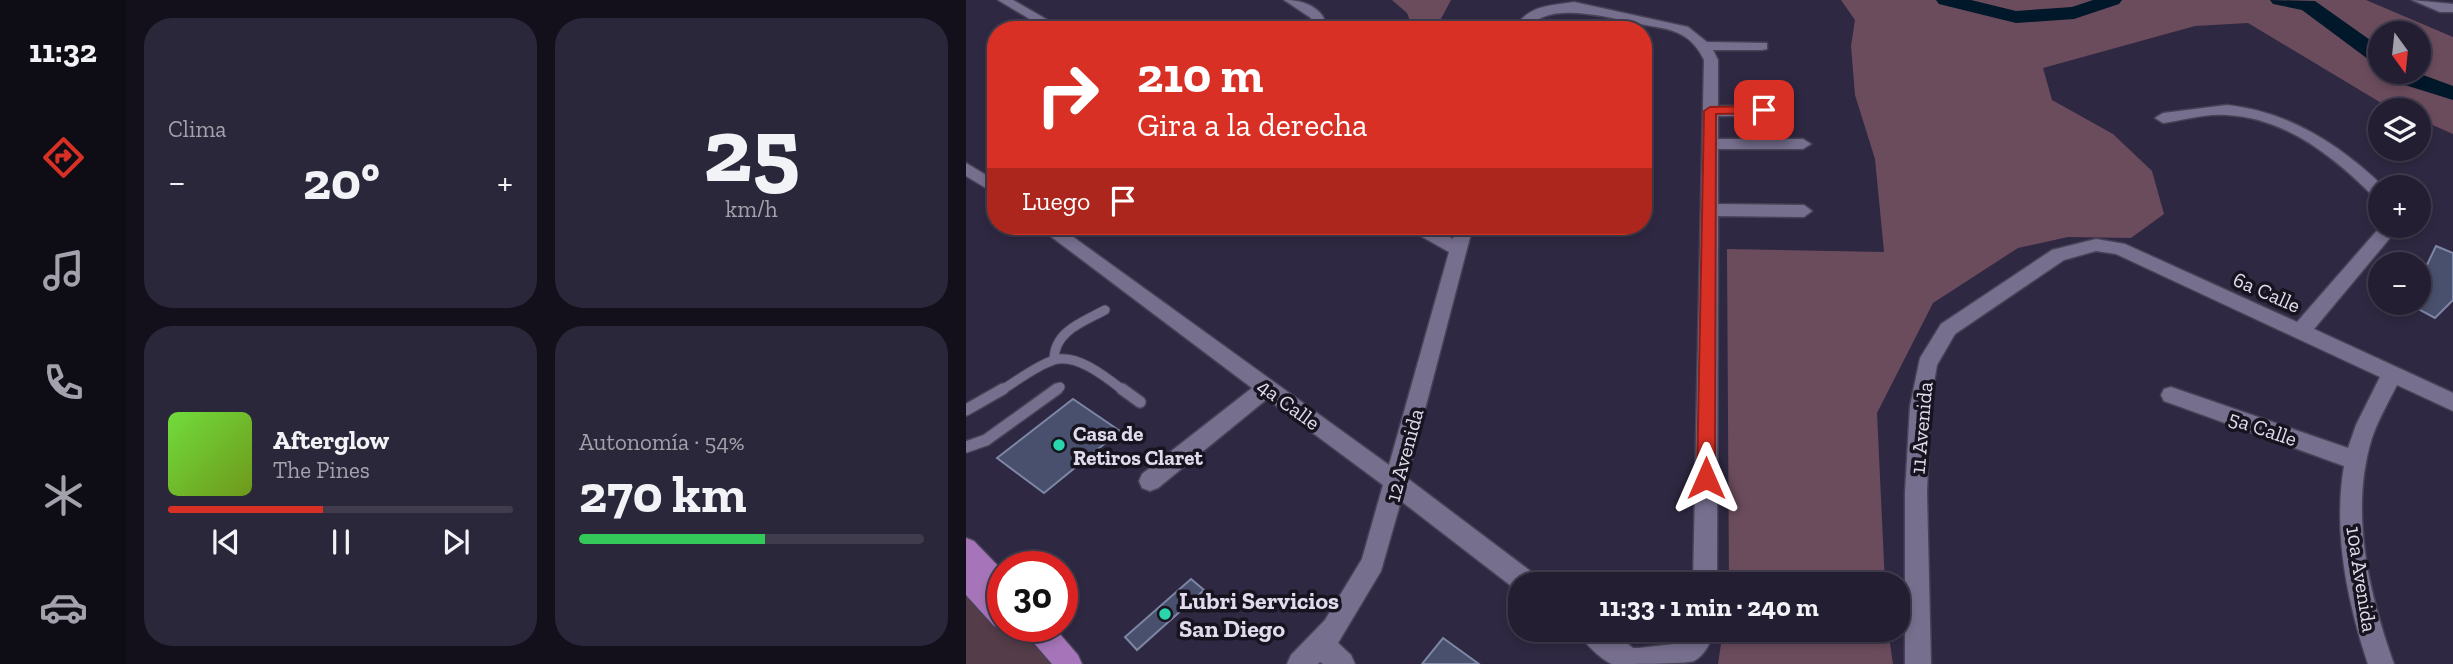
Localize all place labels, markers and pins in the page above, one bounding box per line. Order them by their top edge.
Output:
pin [1734,80,1794,140]
place label: Casa de Retiros Claret [1073,421,1203,470]
marker: Casa de Retiros Claret [1051,437,1067,453]
place label: Lubri Servicios San Diego [1179,586,1339,643]
marker: Lubri Servicios San Diego [1157,606,1173,622]

